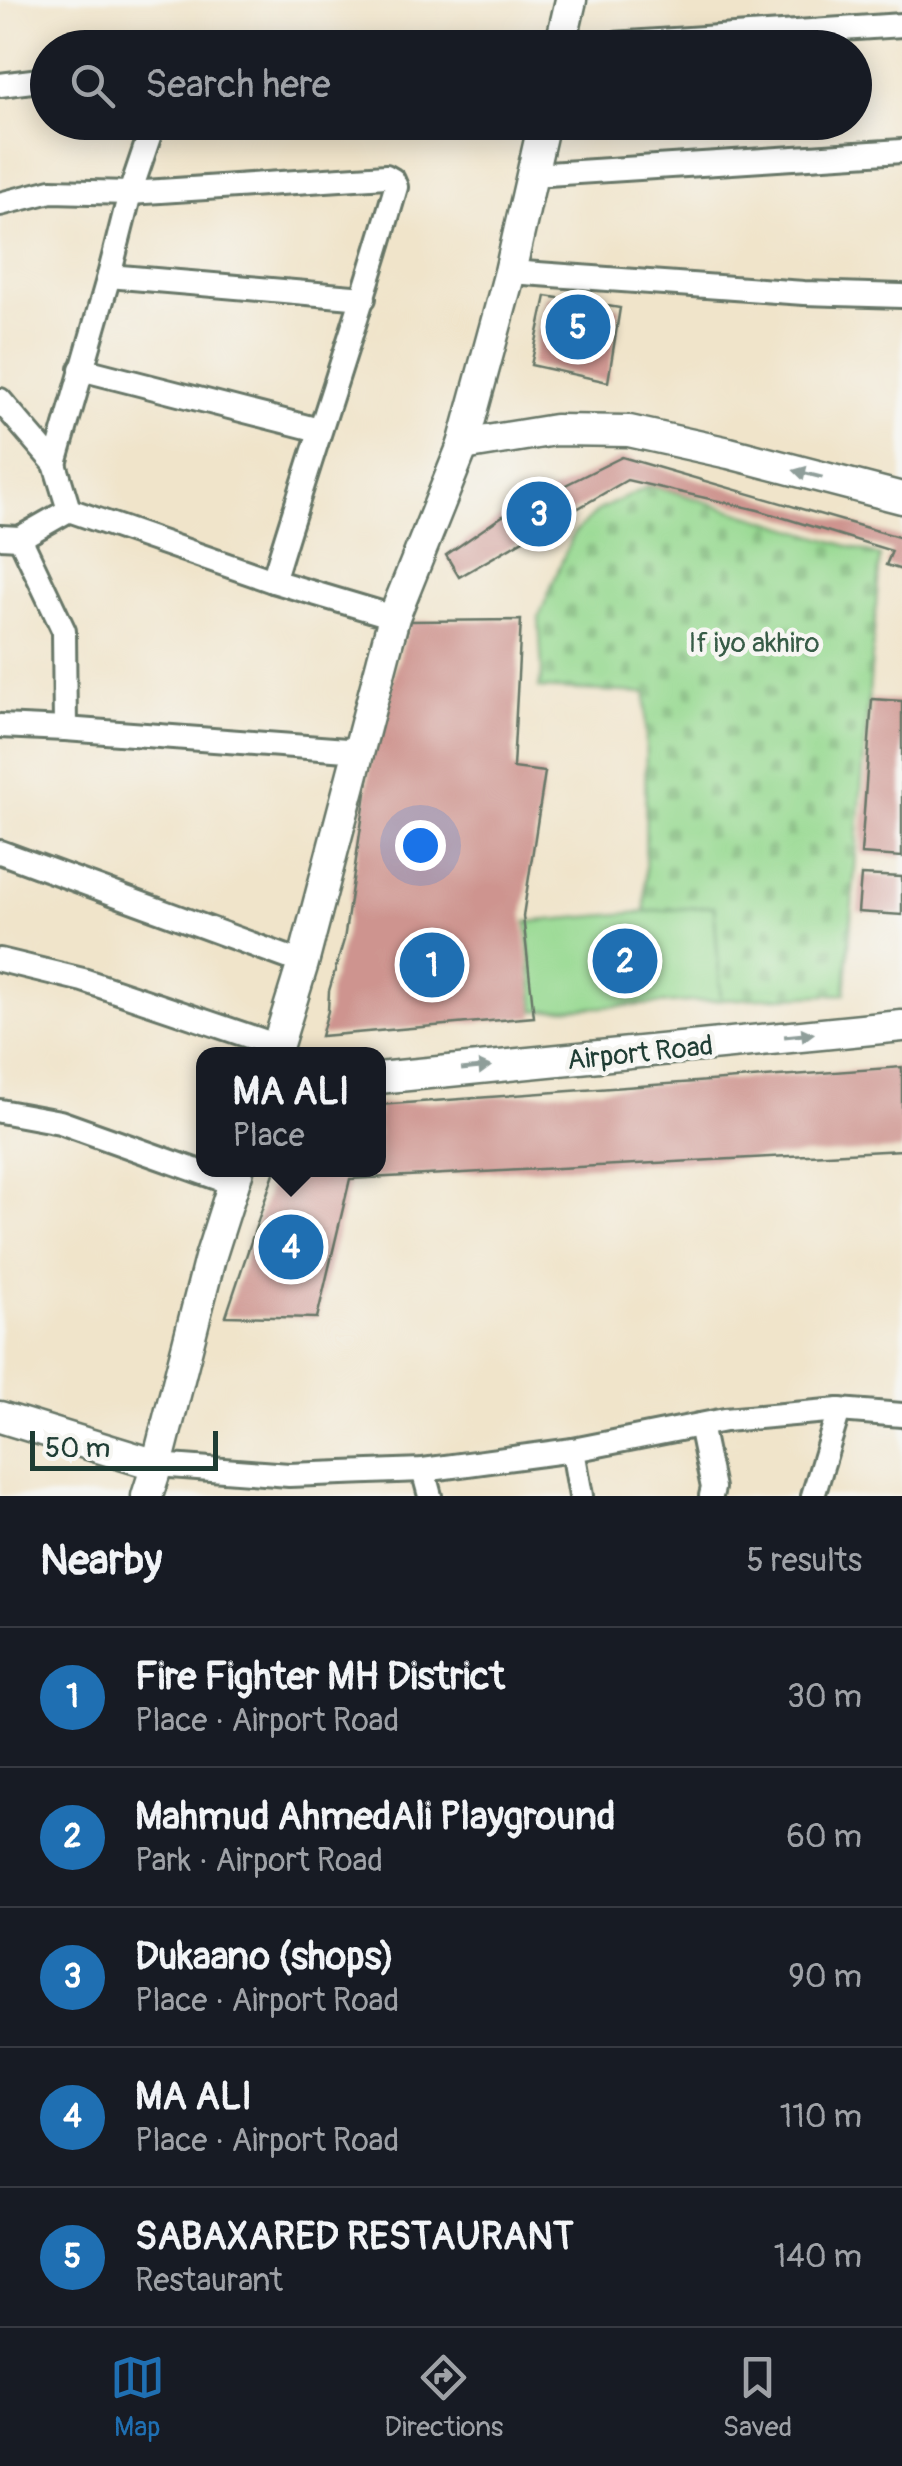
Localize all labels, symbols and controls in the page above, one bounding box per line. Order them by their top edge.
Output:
search box [30,30,872,140]
icon: search [65,58,120,113]
text: Search here [145,61,331,109]
pin: 5 [546,290,610,364]
one-way arrow [792,465,823,481]
pin: 3 [506,476,572,552]
park label: If iyo akhiro [689,626,819,661]
your location [395,820,446,871]
pin: 2 [592,924,658,998]
pin: 1 [400,928,464,1002]
one-way arrow [783,1027,815,1043]
street label: Airport Road [565,1028,715,1079]
popup [196,1047,386,1177]
one-way arrow [460,1060,492,1076]
text: MA ALI [232,1068,350,1116]
text: Place [232,1116,305,1156]
pin: 4 [258,1210,324,1284]
scale bar [30,1426,218,1470]
text: 50 m [45,1431,110,1466]
text: Nearby [40,1535,162,1587]
text: 5 results [747,1541,862,1581]
text: Fire Fighter MH District [135,1653,505,1701]
text: 1 [66,1677,79,1717]
text: 30 m [787,1677,862,1717]
text: Place · Airport Road [135,1701,399,1741]
text: Mahmud AhmedAli Playground [135,1793,615,1841]
text: 2 [64,1817,81,1857]
text: 60 m [786,1817,862,1857]
text: Park · Airport Road [135,1841,383,1881]
text: Dukaano (shops) [135,1933,394,1981]
text: 3 [64,1957,81,1997]
text: 90 m [788,1957,862,1997]
text: Place · Airport Road [135,1981,399,2021]
text: MA ALI [135,2073,252,2121]
text: 4 [63,2097,82,2137]
text: 110 m [780,2097,862,2137]
text: Place · Airport Road [135,2121,399,2161]
text: SABAXARED RESTAURANT [135,2213,574,2261]
text: 5 [64,2237,81,2277]
text: 140 m [774,2237,862,2277]
text: Restaurant [135,2261,283,2301]
tab: Map [110,2350,165,2445]
tab: Directions [384,2350,503,2445]
tab: Saved [723,2350,792,2445]

